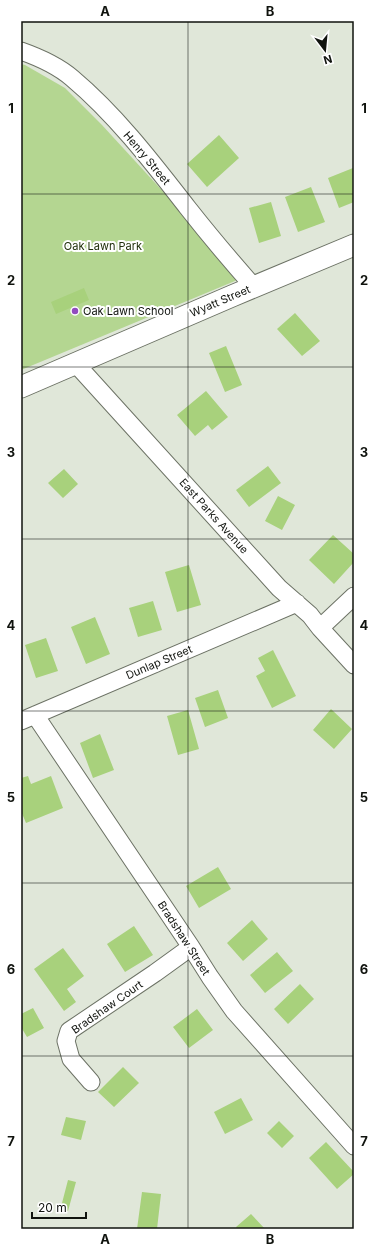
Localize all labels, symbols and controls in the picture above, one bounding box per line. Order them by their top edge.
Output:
text: A [100,3,110,19]
text: B [266,3,275,19]
north arrow [305,30,345,70]
text: N [322,52,334,67]
text: 1 [8,100,14,116]
text: 1 [361,100,367,116]
street label: Henry Street [121,128,174,188]
park label: Oak Lawn Park [64,239,142,253]
text: 2 [7,272,15,288]
text: 2 [360,272,368,288]
street label: Wyatt Street [188,282,253,320]
place label: Oak Lawn School [83,304,173,318]
marker: Oak Lawn School [70,306,80,316]
text: 3 [7,444,15,460]
text: 3 [360,444,368,460]
street label: East Parks Avenue [177,475,251,557]
text: 4 [7,617,16,633]
text: 4 [360,617,369,633]
street label: Dunlap Street [124,642,195,682]
text: 5 [7,789,15,805]
text: 5 [360,789,368,805]
street label: Bradshaw Street [155,898,213,978]
text: 6 [7,961,15,977]
text: 6 [360,961,368,977]
street label: Bradshaw Court [69,977,146,1037]
text: 7 [7,1133,15,1149]
text: 7 [360,1133,368,1149]
scale bar [32,1194,86,1220]
text: 20 m [38,1200,67,1215]
text: A [100,1231,110,1247]
text: B [266,1231,275,1247]

